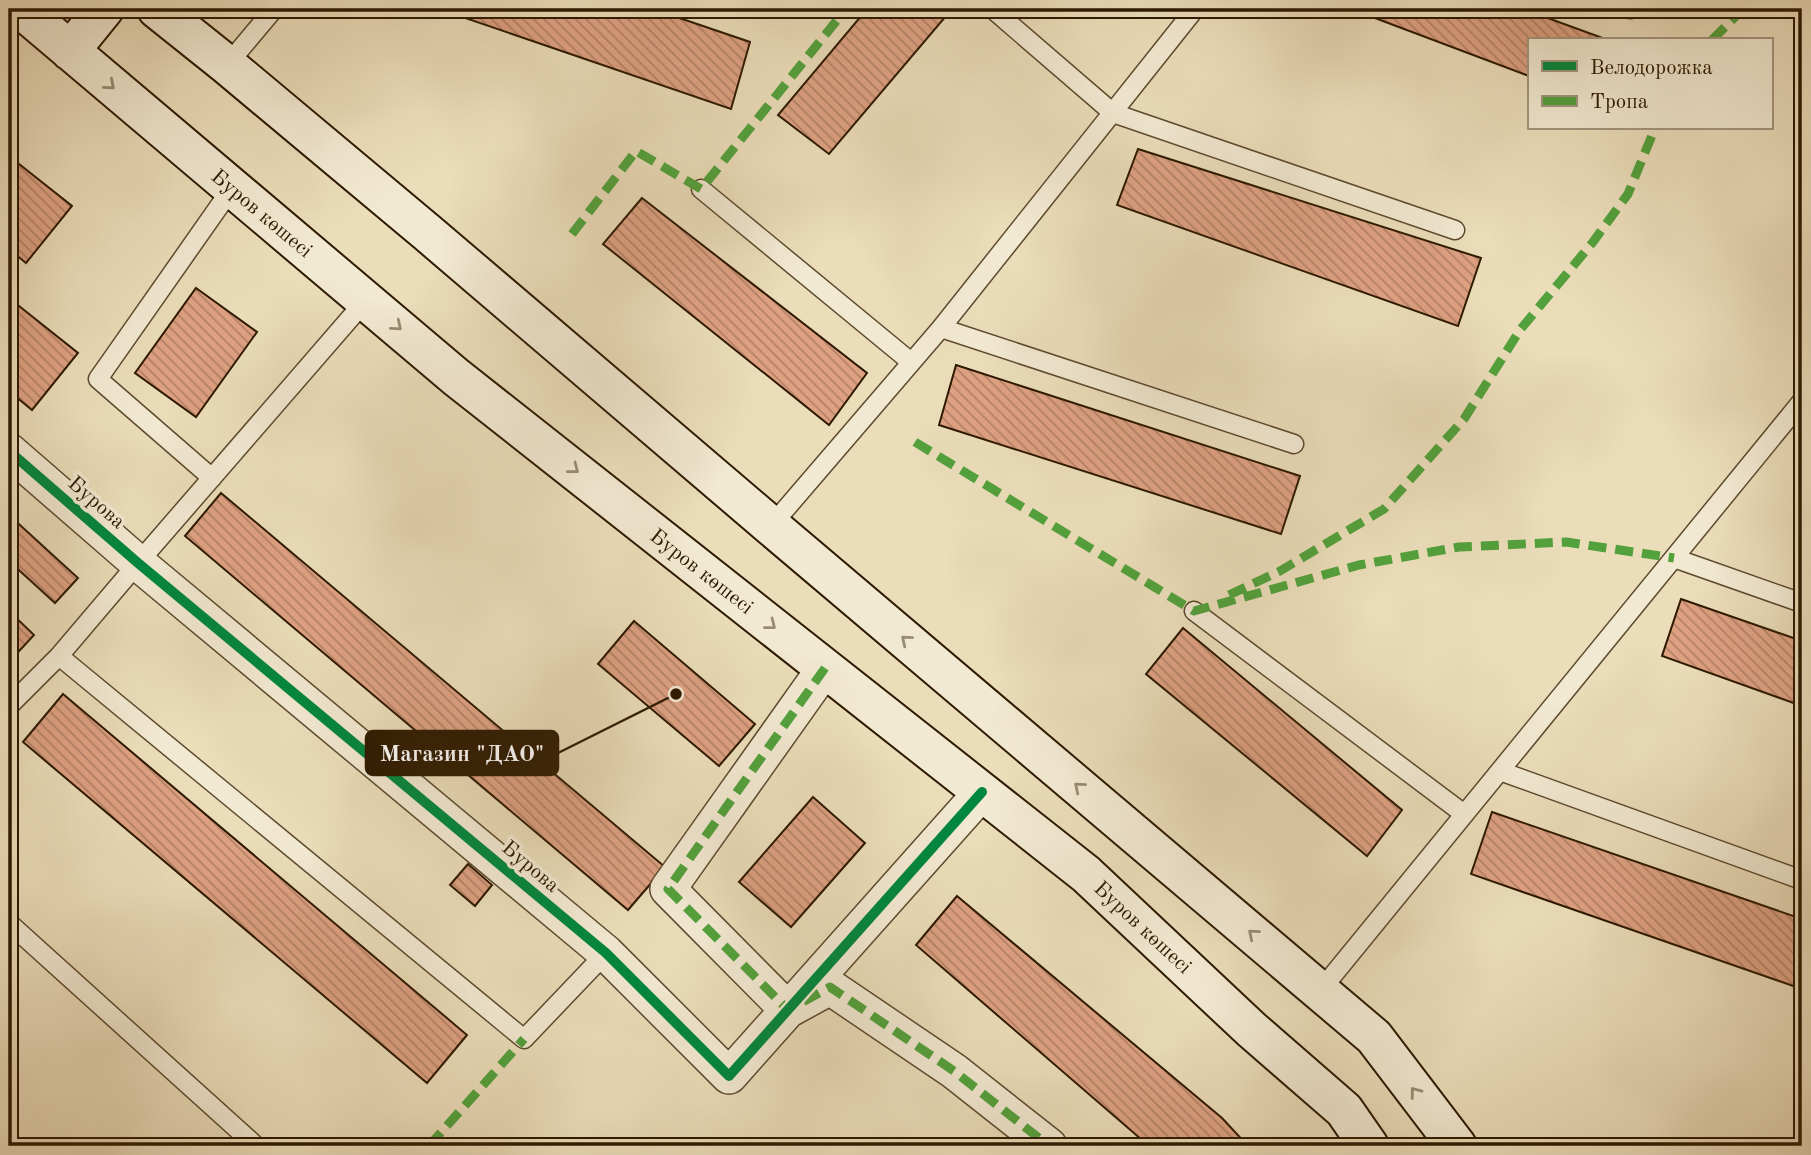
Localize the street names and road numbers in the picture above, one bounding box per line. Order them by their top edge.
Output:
street label: Буров көшесі [207,166,316,262]
street label: Бурова [64,473,128,533]
street label: Буров көшесі [645,526,757,619]
street label: Бурова [497,837,563,897]
street label: Буров көшесі [1089,878,1195,978]

